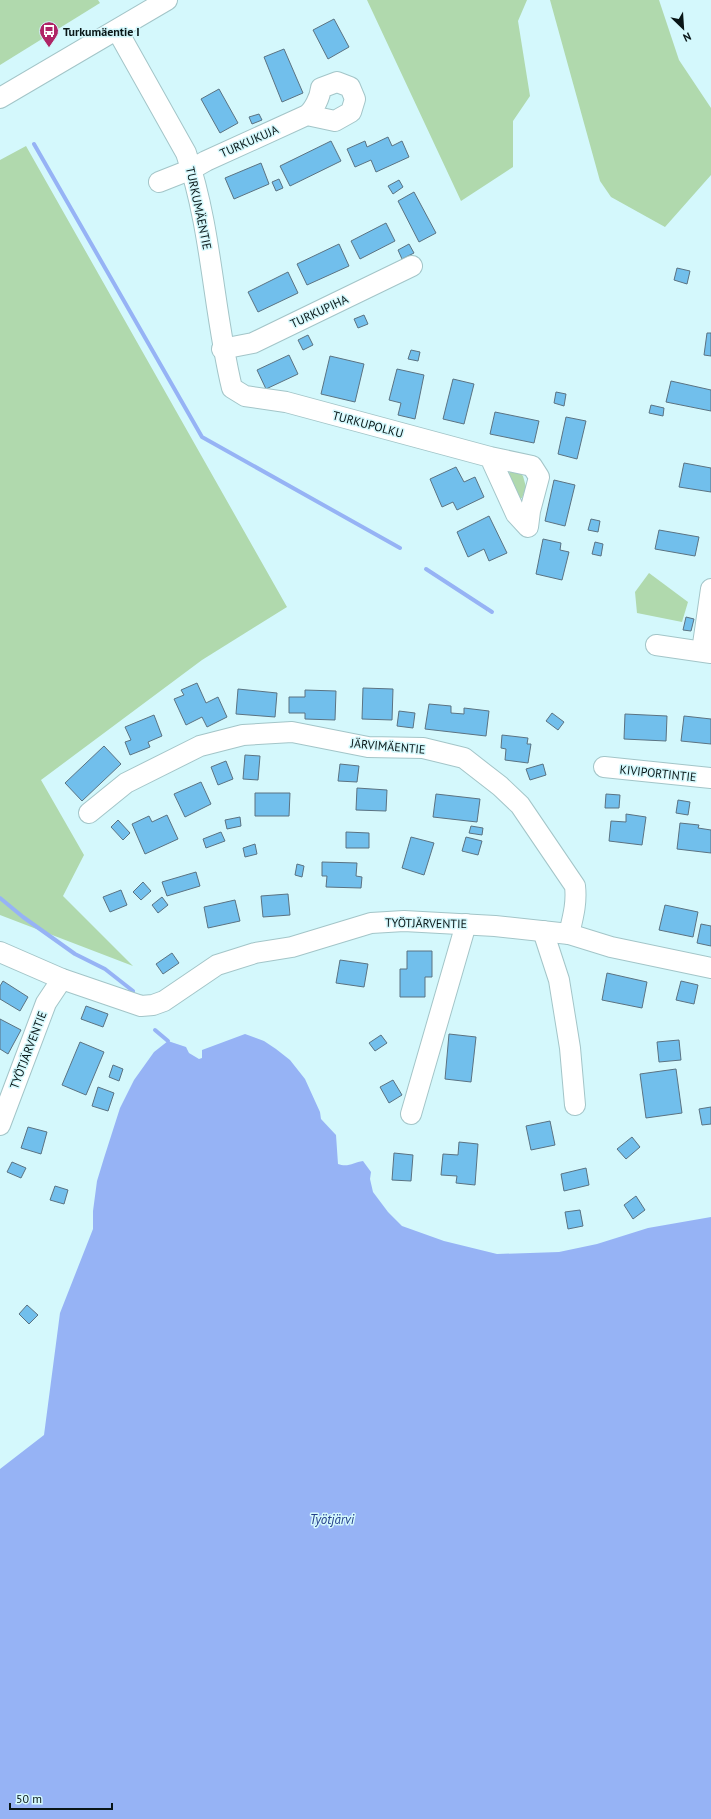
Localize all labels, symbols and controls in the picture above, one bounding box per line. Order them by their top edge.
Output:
north arrow [663,8,703,48]
bus stop icon: Turkumäentie I [38,20,60,48]
place label: Turkumäentie I [63,24,140,39]
text: N [681,29,693,45]
street label: TURKUKUJA [217,121,281,161]
street label: TURKUMÄENTIE [183,165,215,251]
street label: TURKUPIHA [288,291,350,331]
street label: TURKUPOLKU [331,407,405,441]
street label: JÄRVIMÄENTIE [349,735,426,757]
street label: KIVIPORTINTIE [619,762,697,784]
street label: TYÖTJÄRVENTIE [385,915,467,931]
street label: TYÖTJÄRVENTIE [6,1009,50,1091]
water label: Työtjärvi [310,1511,355,1528]
scale bar [10,1785,112,1811]
text: 50 m [16,1791,42,1806]

